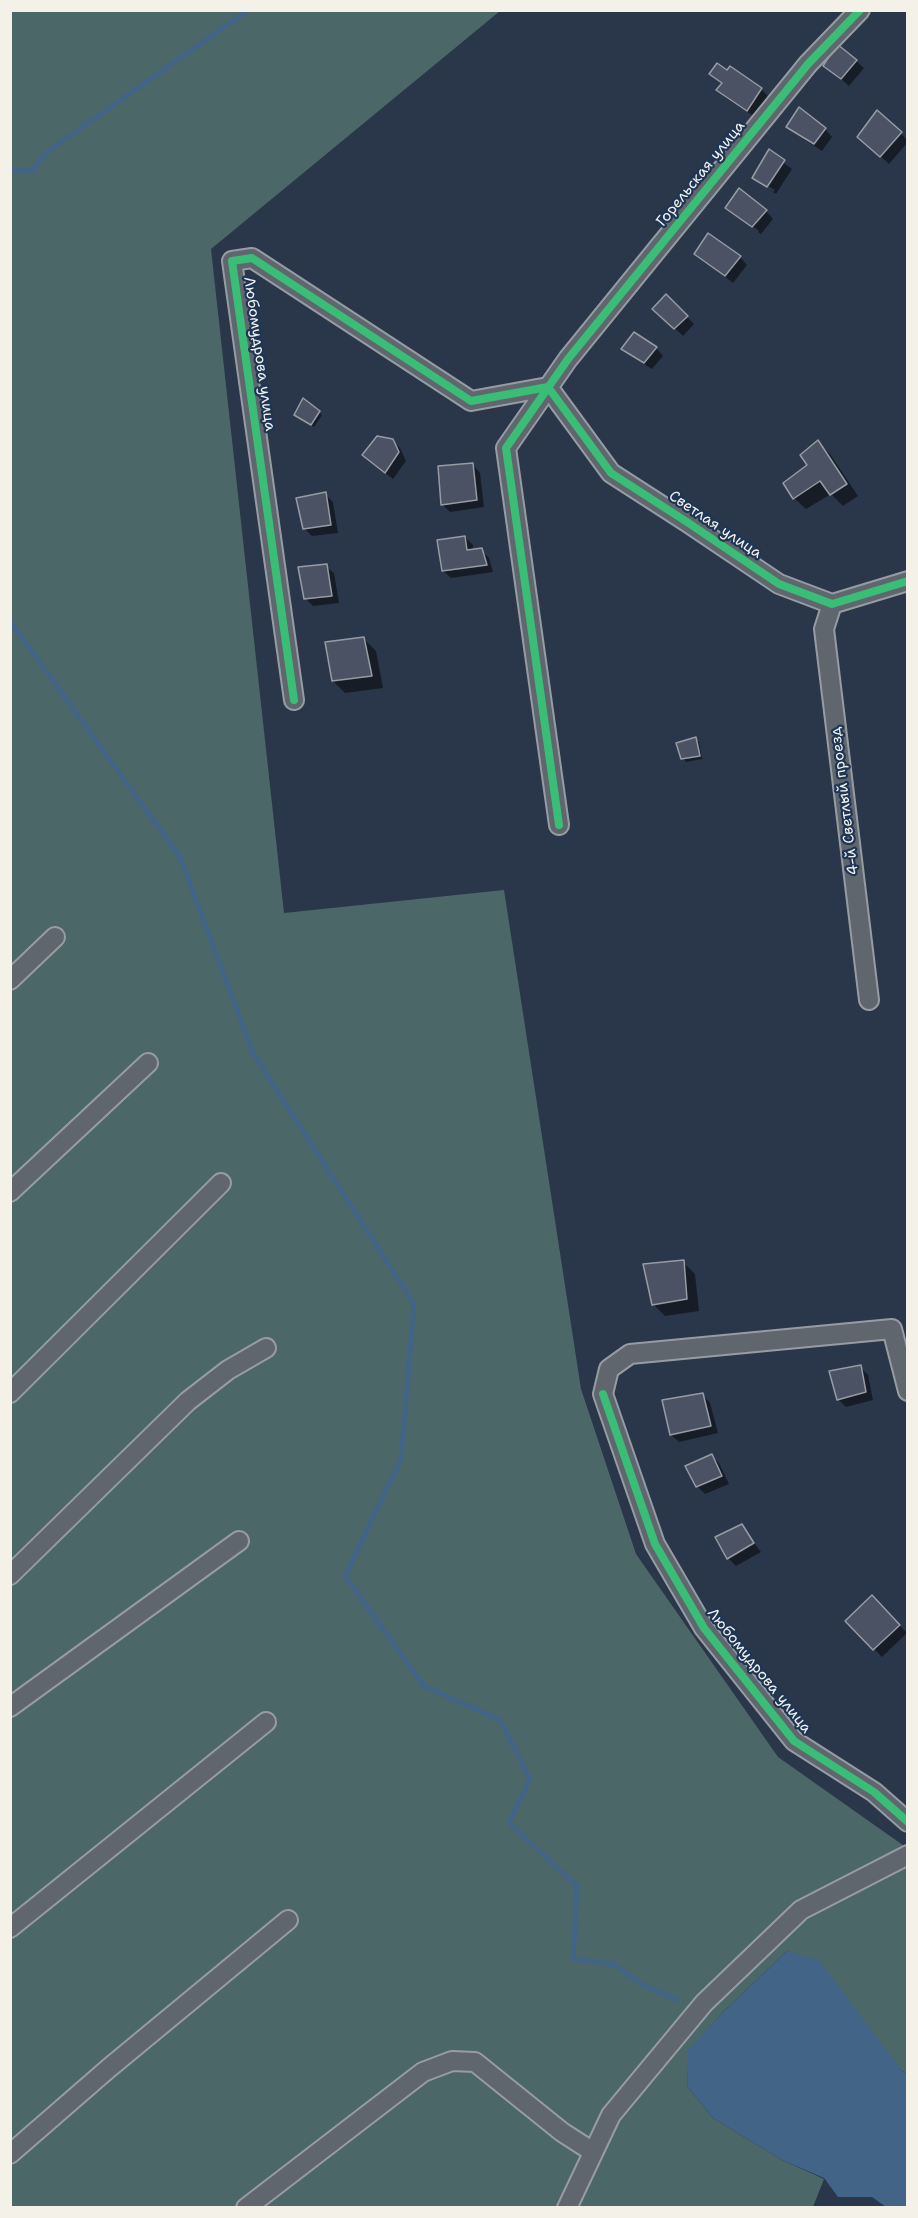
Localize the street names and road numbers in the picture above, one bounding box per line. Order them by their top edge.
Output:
street label: Горельская улица [653,118,749,230]
street label: Любомудрова улица [239,276,279,432]
street label: Светлая улица [665,487,765,563]
street label: 4-й Светлый проезд [827,726,863,876]
street label: Любомудрова улица [703,1605,815,1737]

